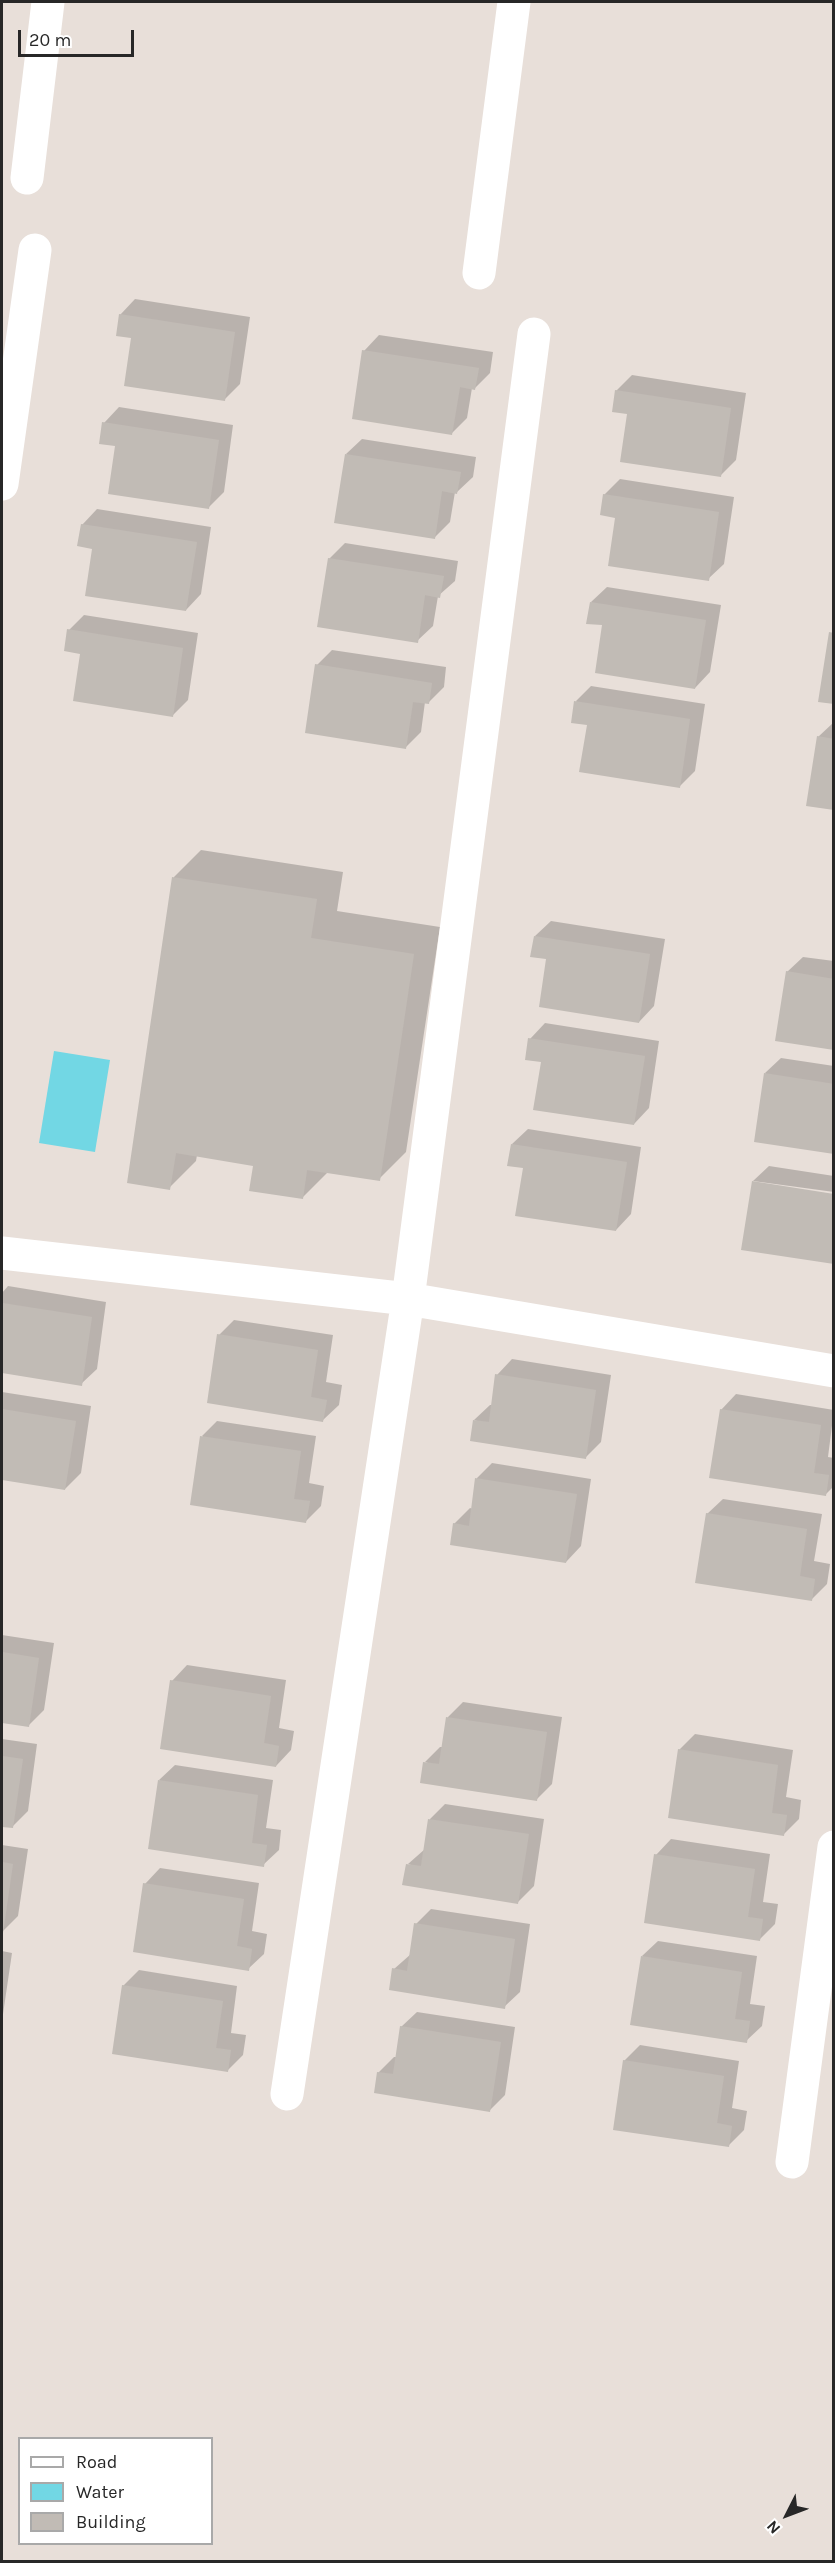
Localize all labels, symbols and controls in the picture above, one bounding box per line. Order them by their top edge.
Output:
scale bar [21,18,136,56]
text: 20 m [29,29,71,51]
legend [18,2437,213,2545]
text: Road [76,2451,117,2473]
text: Water [76,2481,124,2503]
north arrow [757,2485,817,2545]
text: Building [76,2511,146,2533]
text: N [762,2517,784,2538]

